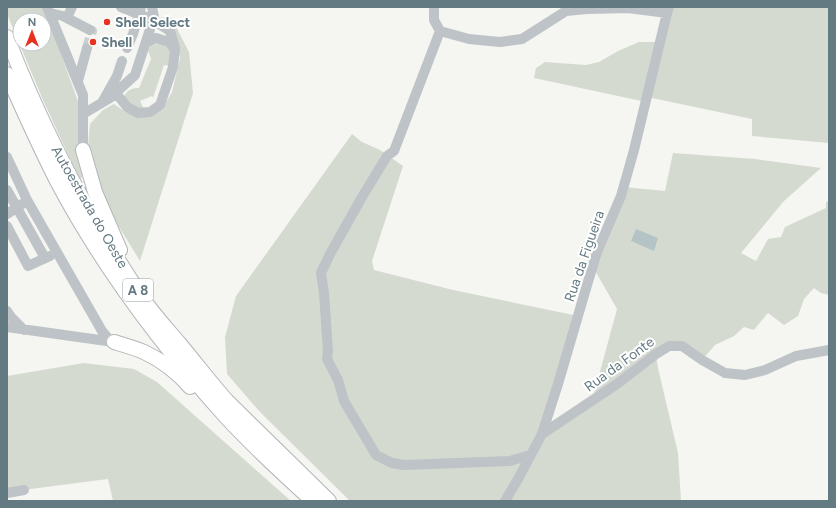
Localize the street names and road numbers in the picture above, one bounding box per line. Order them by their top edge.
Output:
street label: Autoestrada do Oeste [48,143,132,272]
street label: Rua da Figueira [561,208,608,304]
road number: A 8 [123,279,153,301]
street label: Rua da Fonte [581,333,658,395]

